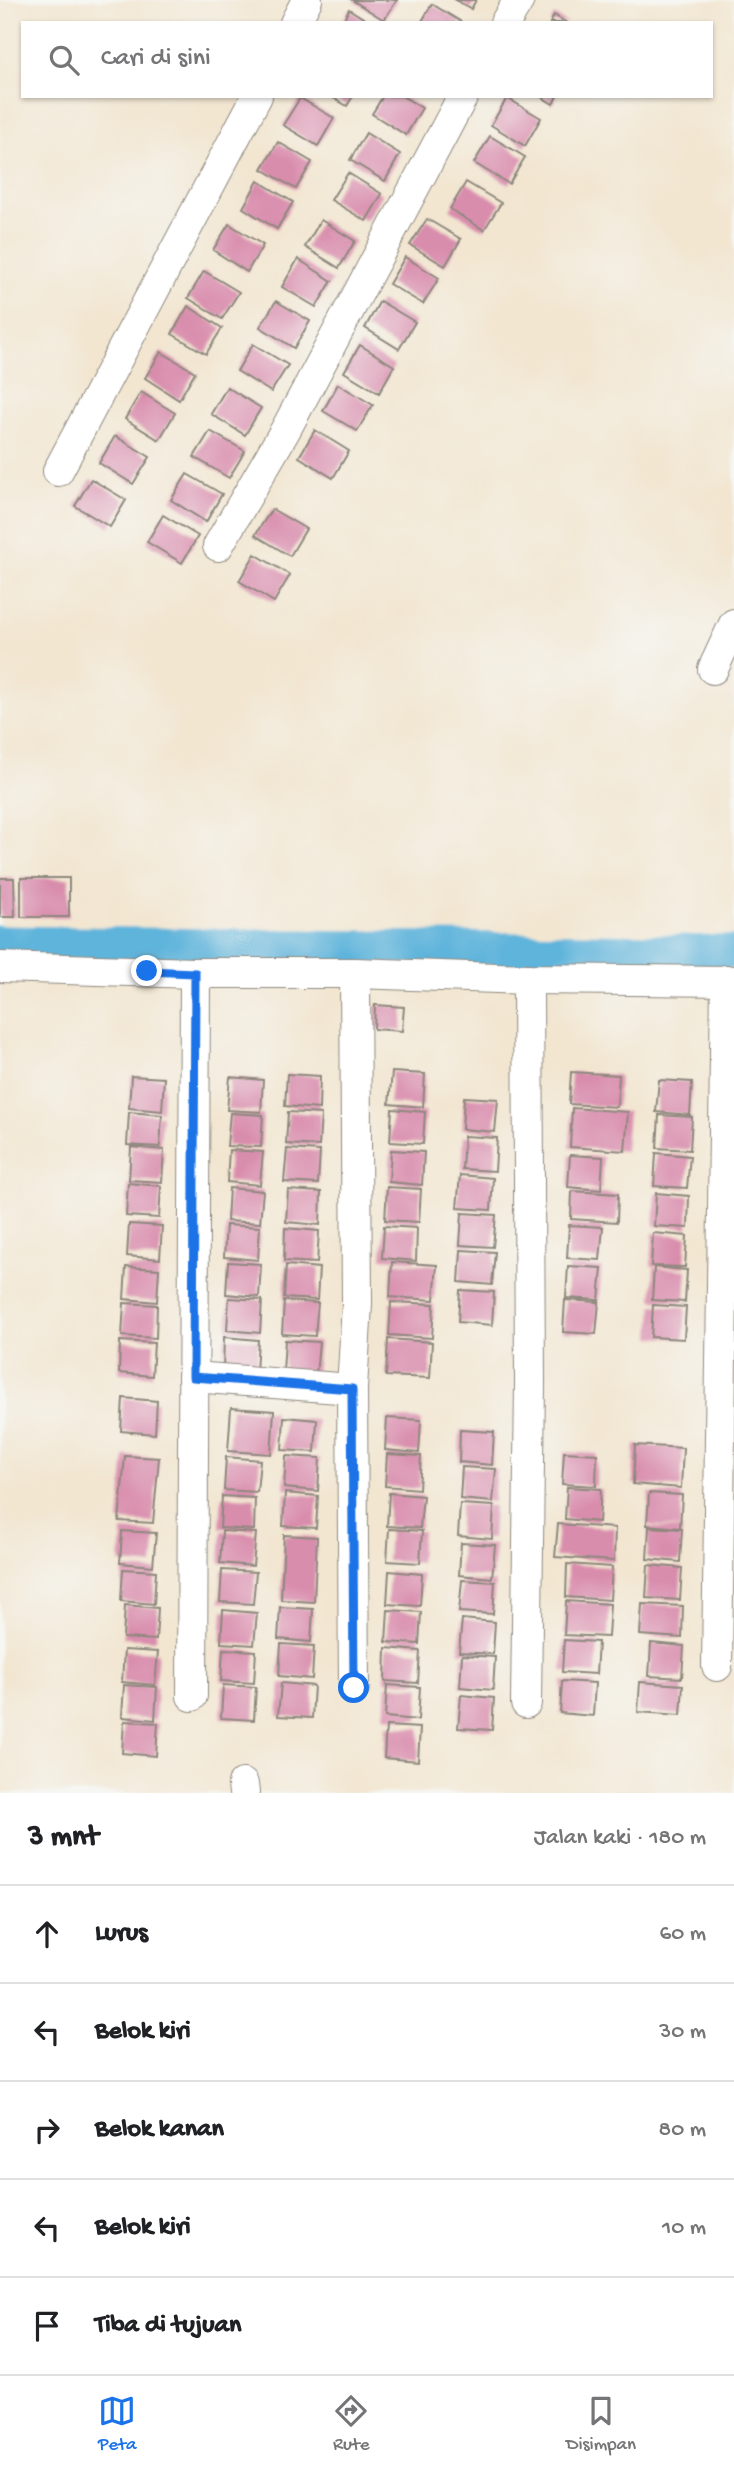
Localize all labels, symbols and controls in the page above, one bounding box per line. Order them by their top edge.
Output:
search box [21,21,713,98]
icon: search [45,41,83,79]
text: Cari di sini [101,44,211,75]
route end [131,955,162,986]
route start [338,1672,369,1703]
text: 3 mnt [28,1821,98,1856]
text: Jalan kaki · 180 m [534,1825,706,1852]
icon: ahead [28,1915,66,1953]
text: Lurus [95,1919,148,1950]
text: 60 m [660,1921,706,1948]
icon: left [28,2013,66,2051]
text: Belok kiri [95,2017,191,2048]
text: 30 m [659,2019,706,2046]
icon: right [28,2111,66,2149]
text: Belok kanan [95,2115,224,2146]
text: 80 m [659,2117,706,2144]
icon: left [28,2209,66,2247]
text: Belok kiri [95,2213,191,2244]
text: 10 m [662,2215,706,2242]
icon: arrive [28,2307,66,2345]
text: Tiba di tujuan [95,2311,241,2342]
tab: Peta [98,2392,136,2457]
tab: Rute [332,2392,370,2457]
tab: Disimpan [566,2392,636,2457]

